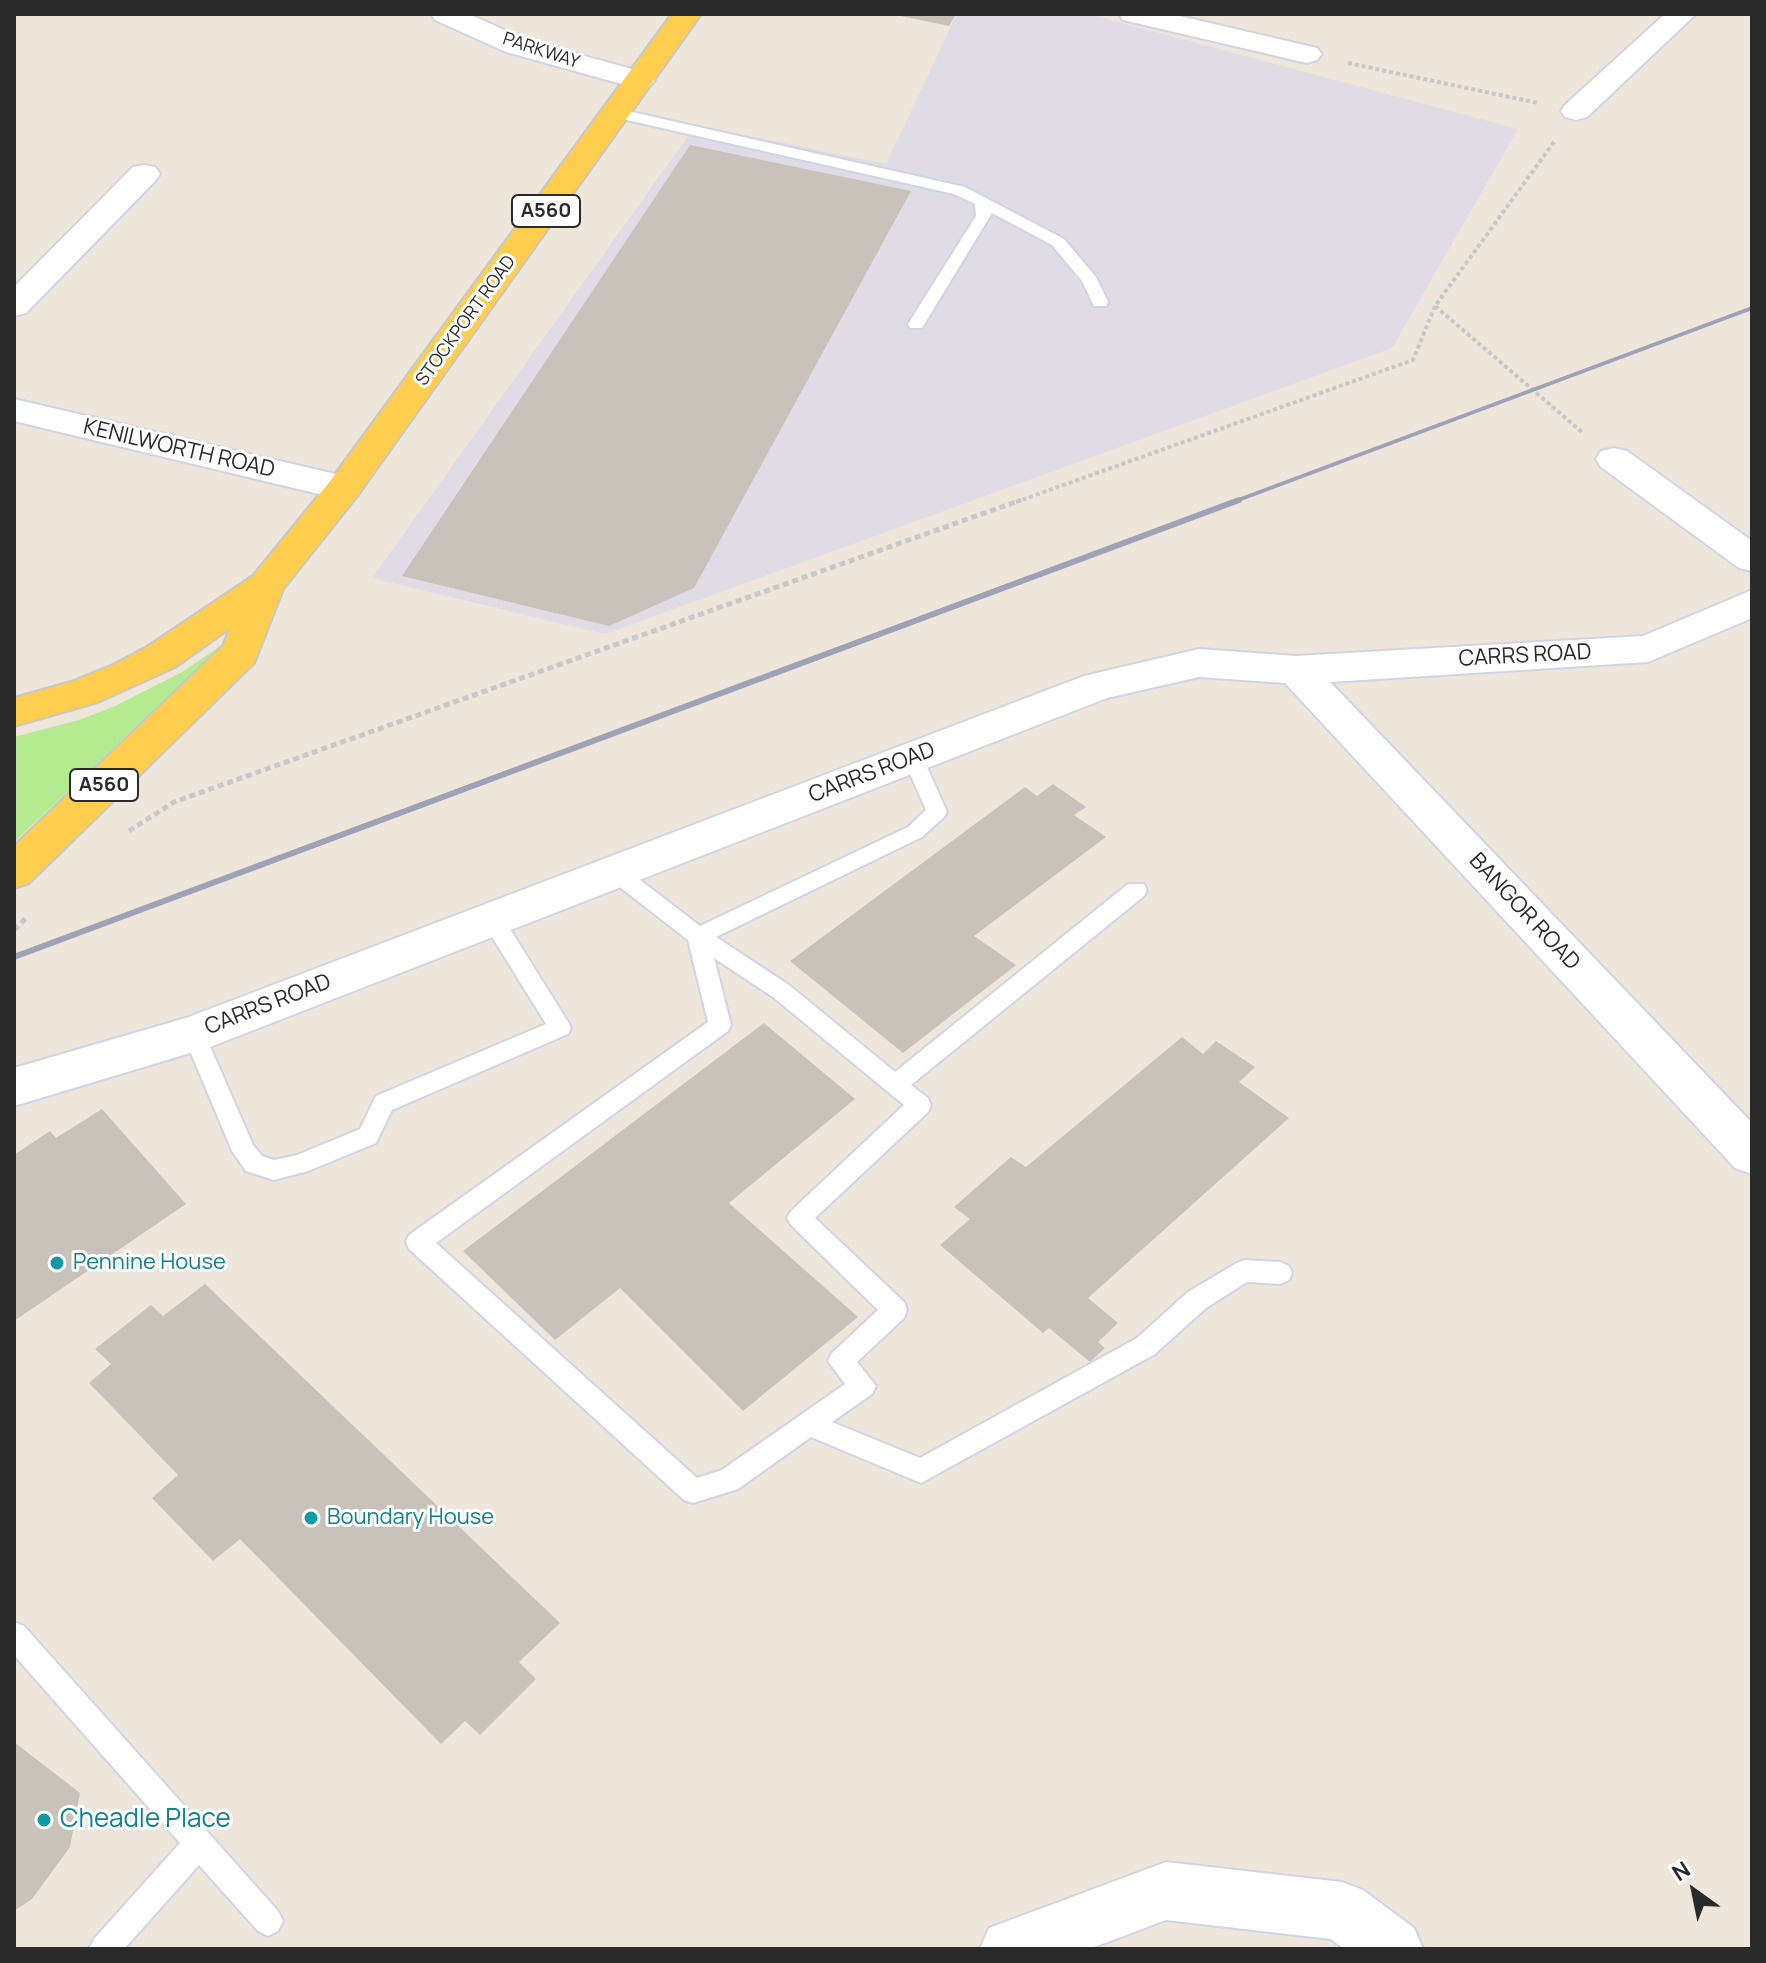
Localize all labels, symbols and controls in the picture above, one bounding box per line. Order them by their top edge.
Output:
street label: PARKWAY [500,28,582,74]
road number: A560 [512,195,580,227]
street label: STOCKPORT ROAD [412,252,520,390]
street label: KENILWORTH ROAD [81,414,277,484]
street label: CARRS ROAD [1458,639,1592,673]
street label: CARRS ROAD [805,737,939,809]
road number: A560 [70,769,138,801]
street label: BANGOR ROAD [1463,848,1585,976]
street label: CARRS ROAD [201,969,335,1041]
place label: Pennine House [73,1250,226,1276]
marker: Pennine House [48,1254,66,1272]
place label: Boundary House [327,1505,494,1531]
marker: Boundary House [302,1509,320,1527]
place label: Cheadle Place [60,1804,231,1836]
marker: Cheadle Place [35,1811,53,1829]
north arrow [1654,1851,1734,1931]
text: N [1666,1854,1696,1888]

